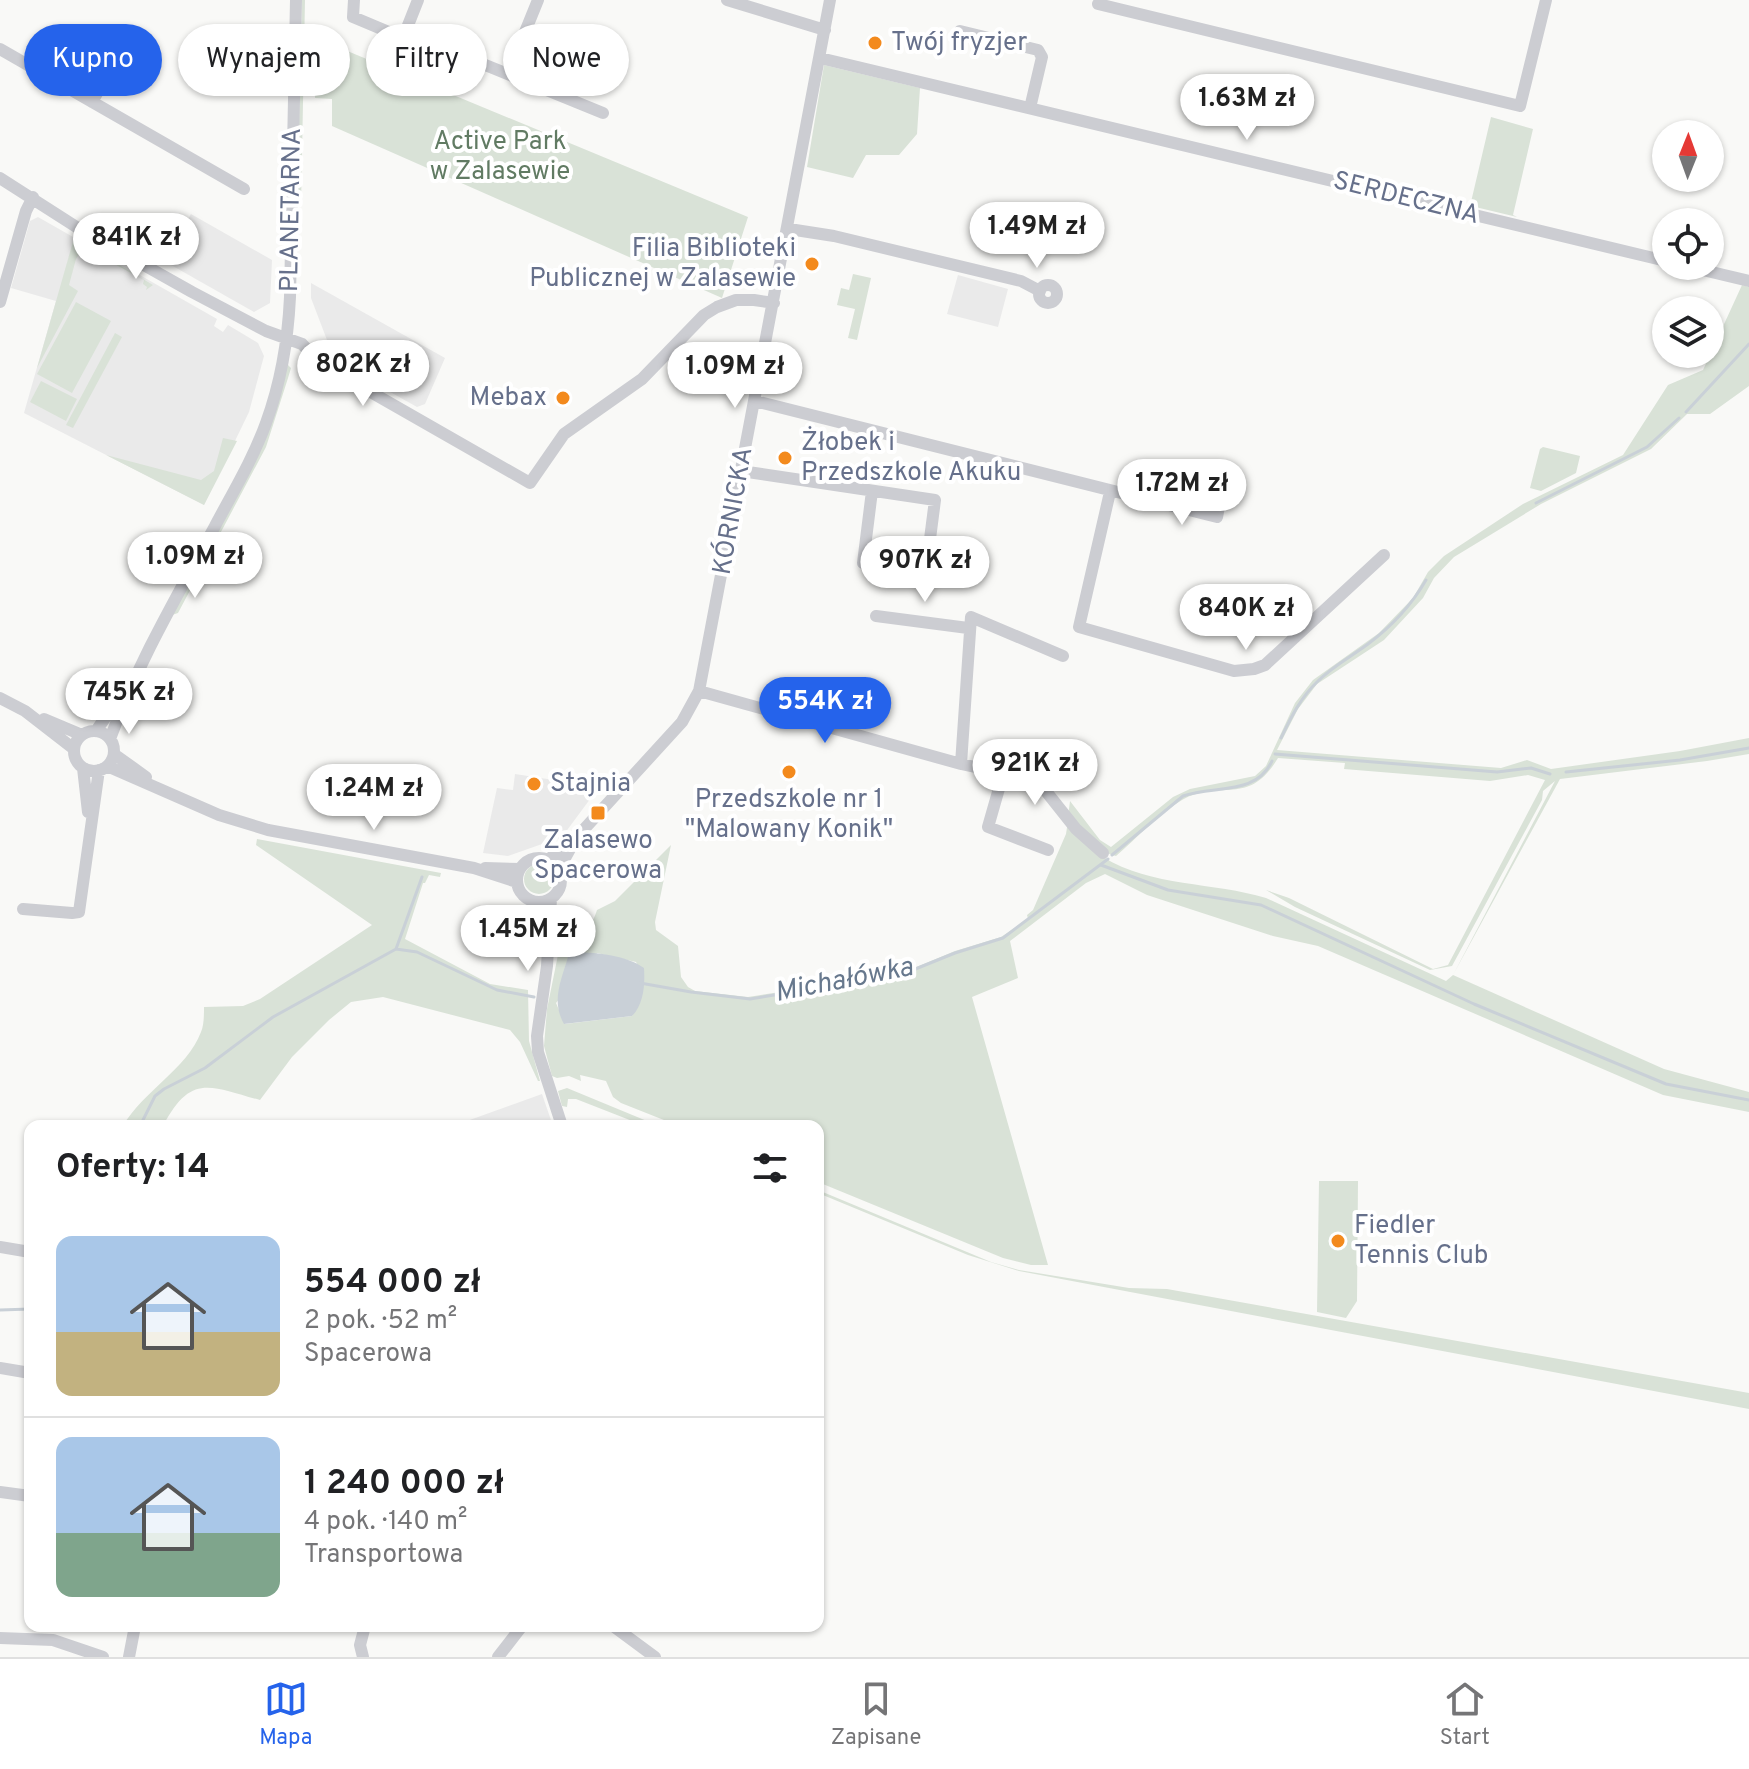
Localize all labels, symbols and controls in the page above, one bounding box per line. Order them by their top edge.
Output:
chip: Kupno [24,24,162,96]
chip: Wynajem [178,24,350,96]
chip: Filtry [366,24,487,96]
chip: Nowe [503,24,629,96]
place label: Twój fryzjer [891,27,1027,60]
marker: Twój fryzjer [866,34,884,52]
pin: 1.63M zł [1164,74,1330,142]
text: 1.63M zł [1198,83,1296,116]
north arrow [1652,120,1724,192]
map controls [1652,120,1724,368]
park label: Active Park w Zalasewie [430,126,570,189]
street label: PLANETARNA [274,127,310,293]
street label: SERDECZNA [1330,165,1482,233]
pin: 1.49M zł [954,202,1120,270]
button: locate [1652,208,1724,280]
text: 1.49M zł [988,211,1086,244]
pin: 841K zł [62,213,210,281]
text: 841K zł [91,222,181,255]
place label: Filia Biblioteki Publicznej w Zalasewie [529,233,796,296]
marker: Filia Biblioteki Publicznej w Zalasewie [803,255,821,273]
button: layers [1652,296,1724,368]
pin: 802K zł [289,340,437,408]
pin: 1.09M zł [652,342,818,410]
text: 802K zł [315,349,411,382]
text: 1.09M zł [685,351,785,384]
place label: Mebax [470,382,547,415]
marker: Mebax [554,389,572,407]
place label: Żłobek i Przedszkole Akuku [801,426,1021,490]
street label: KÓRNICKA [705,444,761,577]
marker: Żłobek i Przedszkole Akuku [776,449,794,467]
pin: 1.72M zł [1099,459,1265,527]
text: 1.72M zł [1135,468,1229,501]
pin: 1.09M zł [112,532,278,600]
pin: 907K zł [851,536,999,604]
text: 1.09M zł [145,541,245,574]
text: 907K zł [878,545,972,578]
pin: 840K zł [1172,584,1320,652]
text: 840K zł [1198,593,1294,626]
pin: 745K zł [55,668,203,736]
text: 745K zł [83,677,175,710]
pin: 554K zł [751,677,899,745]
text: 554K zł [777,686,873,719]
pin: 921K zł [961,739,1109,807]
text: 921K zł [991,748,1079,781]
marker: Przedszkole nr 1 "Malowany Konik" [780,763,798,781]
pin: 1.24M zł [291,764,457,832]
place label: Stajnia [550,768,631,801]
text: 1.24M zł [325,773,423,806]
marker: Stajnia [525,775,543,793]
place label: Przedszkole nr 1 "Malowany Konik" [685,784,893,847]
marker: Zalasewo Spacerowa [589,804,607,822]
place label: Zalasewo Spacerowa [534,825,662,888]
pin: 1.45M zł [445,905,611,973]
text: 1.45M zł [479,914,577,947]
water label: Michałówka [772,950,917,1012]
icon: filters [748,1146,792,1190]
text: Oferty: 14 [56,1147,210,1190]
place label: Fiedler Tennis Club [1354,1210,1488,1273]
marker: Fiedler Tennis Club [1329,1232,1347,1250]
text: 554 000 zł [304,1262,481,1305]
icon: home [120,1268,216,1364]
text: 2 pok. · 52 m² [304,1305,457,1338]
text: Spacerowa [304,1338,432,1371]
text: 1 240 000 zł [304,1463,504,1506]
icon: home [120,1469,216,1565]
text: 4 pok. · 140 m² [304,1506,467,1539]
text: Transportowa [304,1539,463,1572]
tab: Mapa [259,1677,312,1752]
tab: Zapisane [831,1677,921,1752]
tab: Start [1440,1677,1490,1752]

